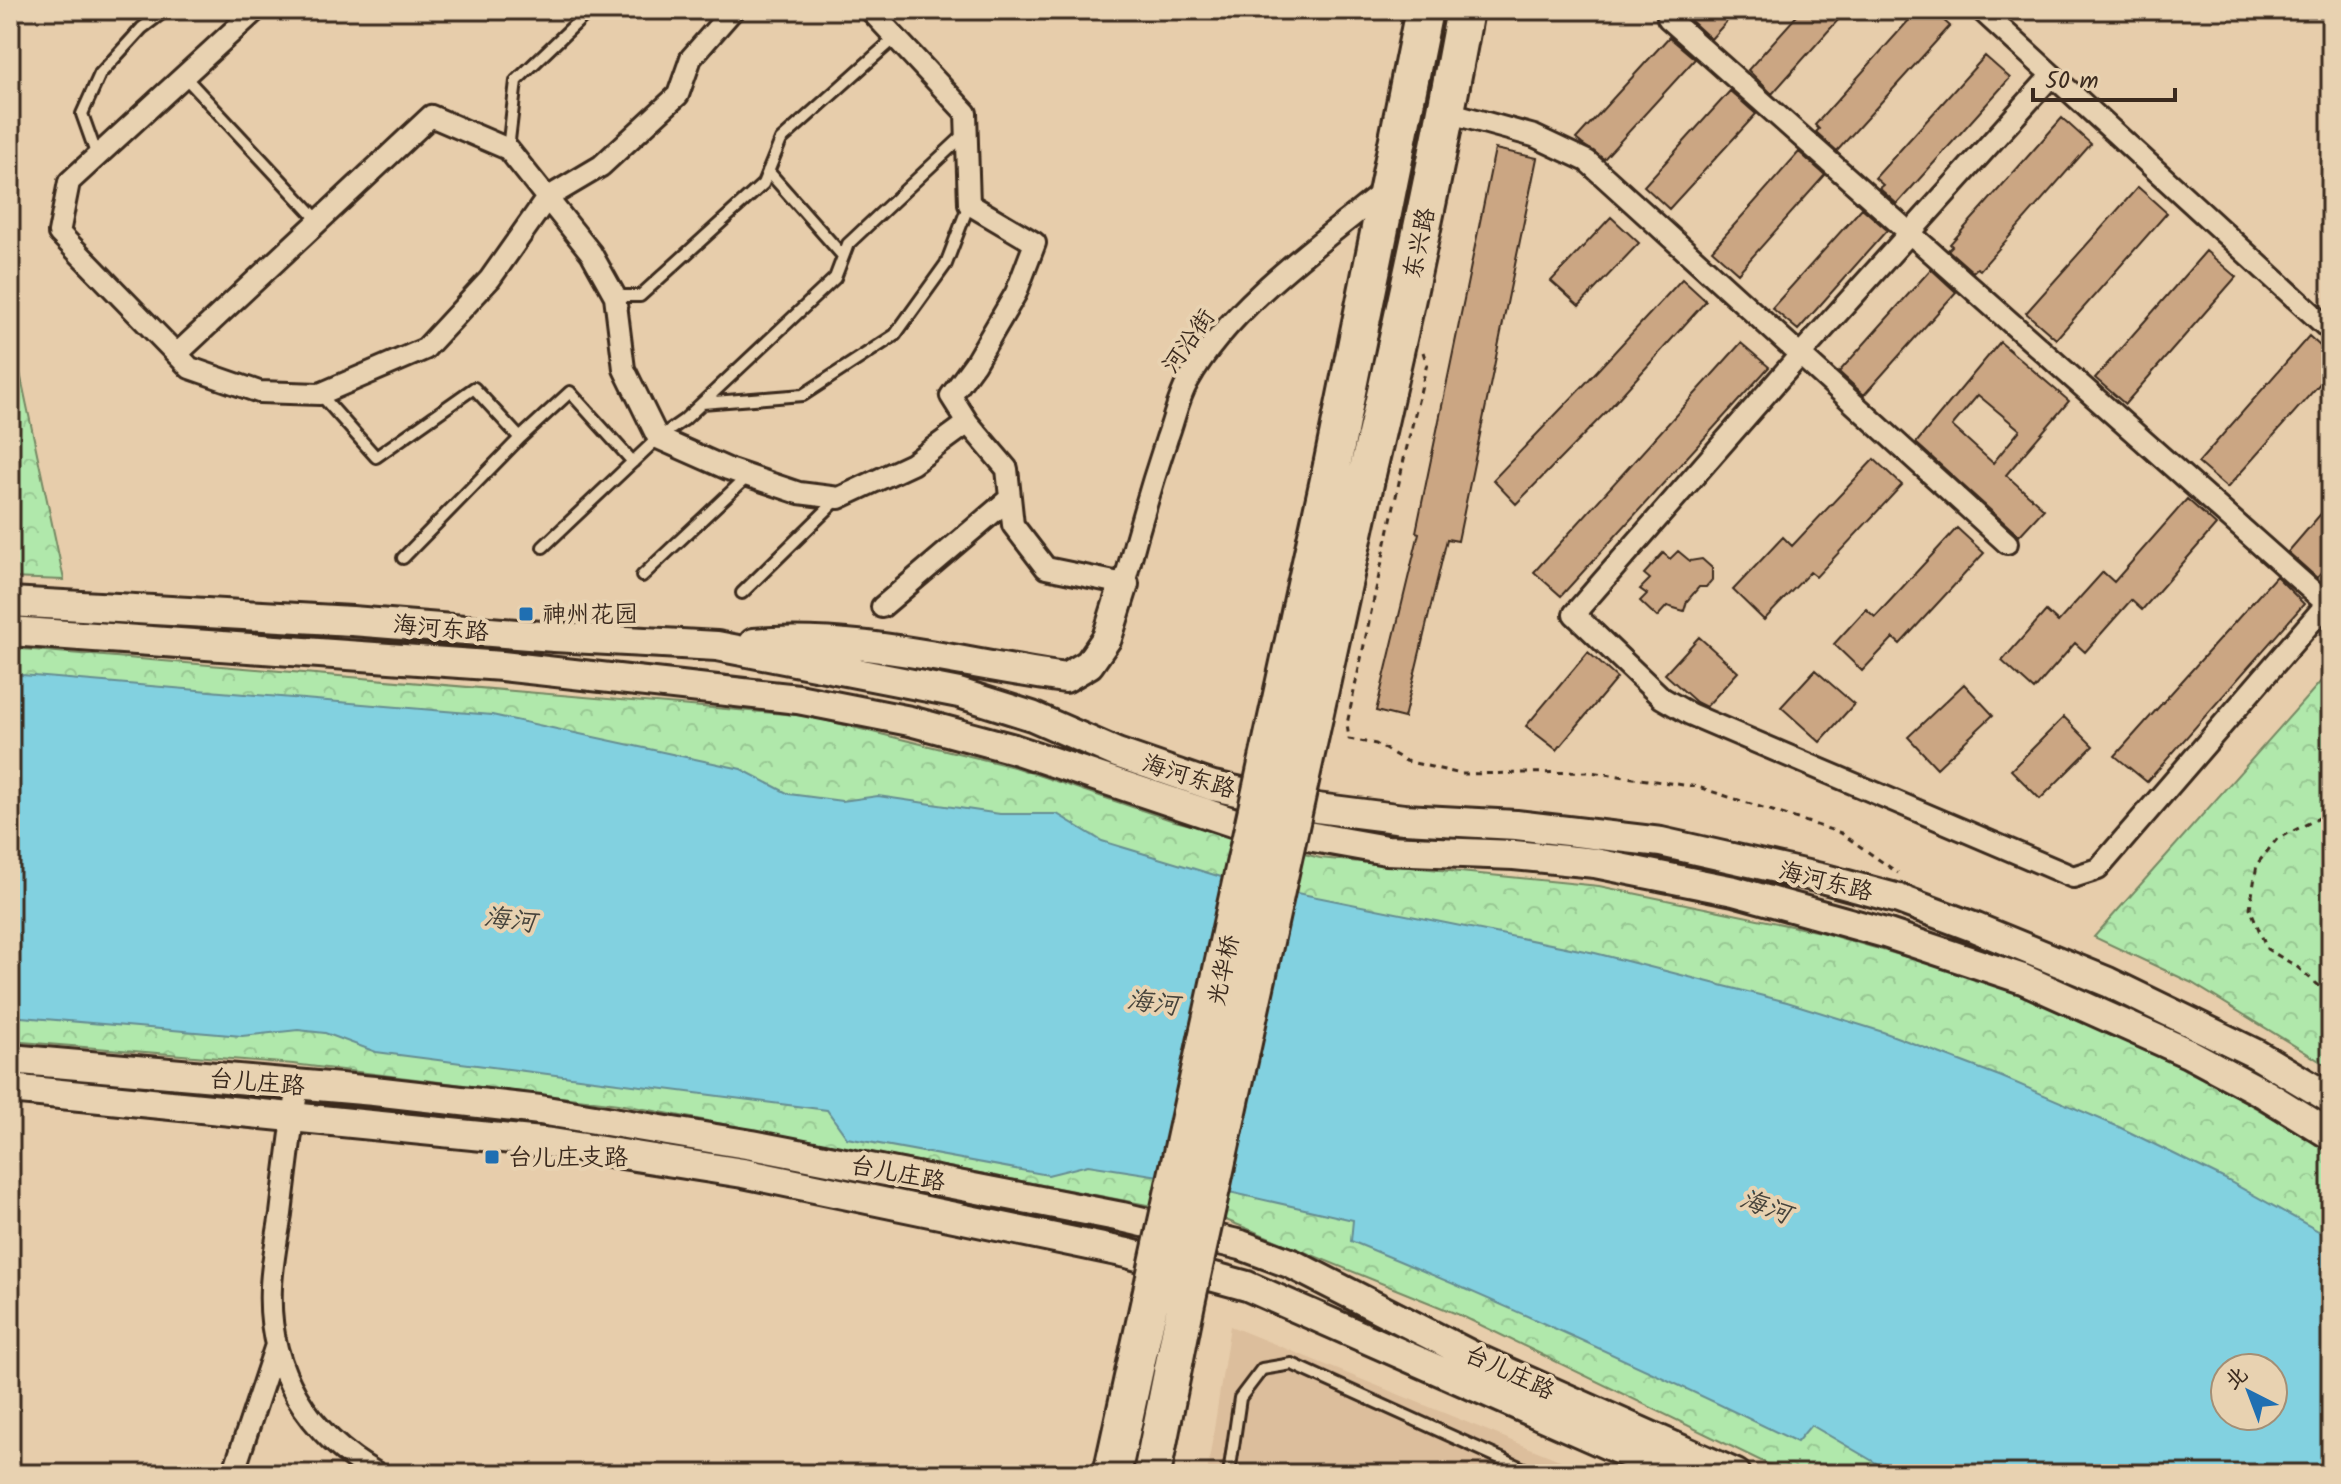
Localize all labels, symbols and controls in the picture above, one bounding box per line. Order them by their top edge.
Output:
scale bar [2033,52,2175,102]
text: 50 m [2045,62,2099,101]
street label: 东兴路 [1394,204,1447,283]
street label: 河沿街 [1153,301,1226,383]
place label: 神州花园 [542,596,638,635]
marker: 神州花园 [517,605,535,623]
street label: 海河东路 [391,606,490,653]
street label: 海河东路 [1137,745,1240,810]
street label: 海河东路 [1774,852,1877,913]
water label: 海河 [481,897,542,945]
street label: 光华桥 [1198,931,1251,1010]
water label: 海河 [1124,980,1185,1028]
street label: 台儿庄路 [207,1060,306,1107]
place label: 台儿庄支路 [508,1139,628,1178]
street label: 台儿庄路 [847,1146,949,1203]
marker: 台儿庄支路 [483,1148,501,1166]
water label: 海河 [1734,1179,1801,1238]
street label: 台儿庄路 [1458,1335,1561,1411]
north arrow [2209,1352,2289,1432]
text: 北 [2217,1359,2257,1399]

